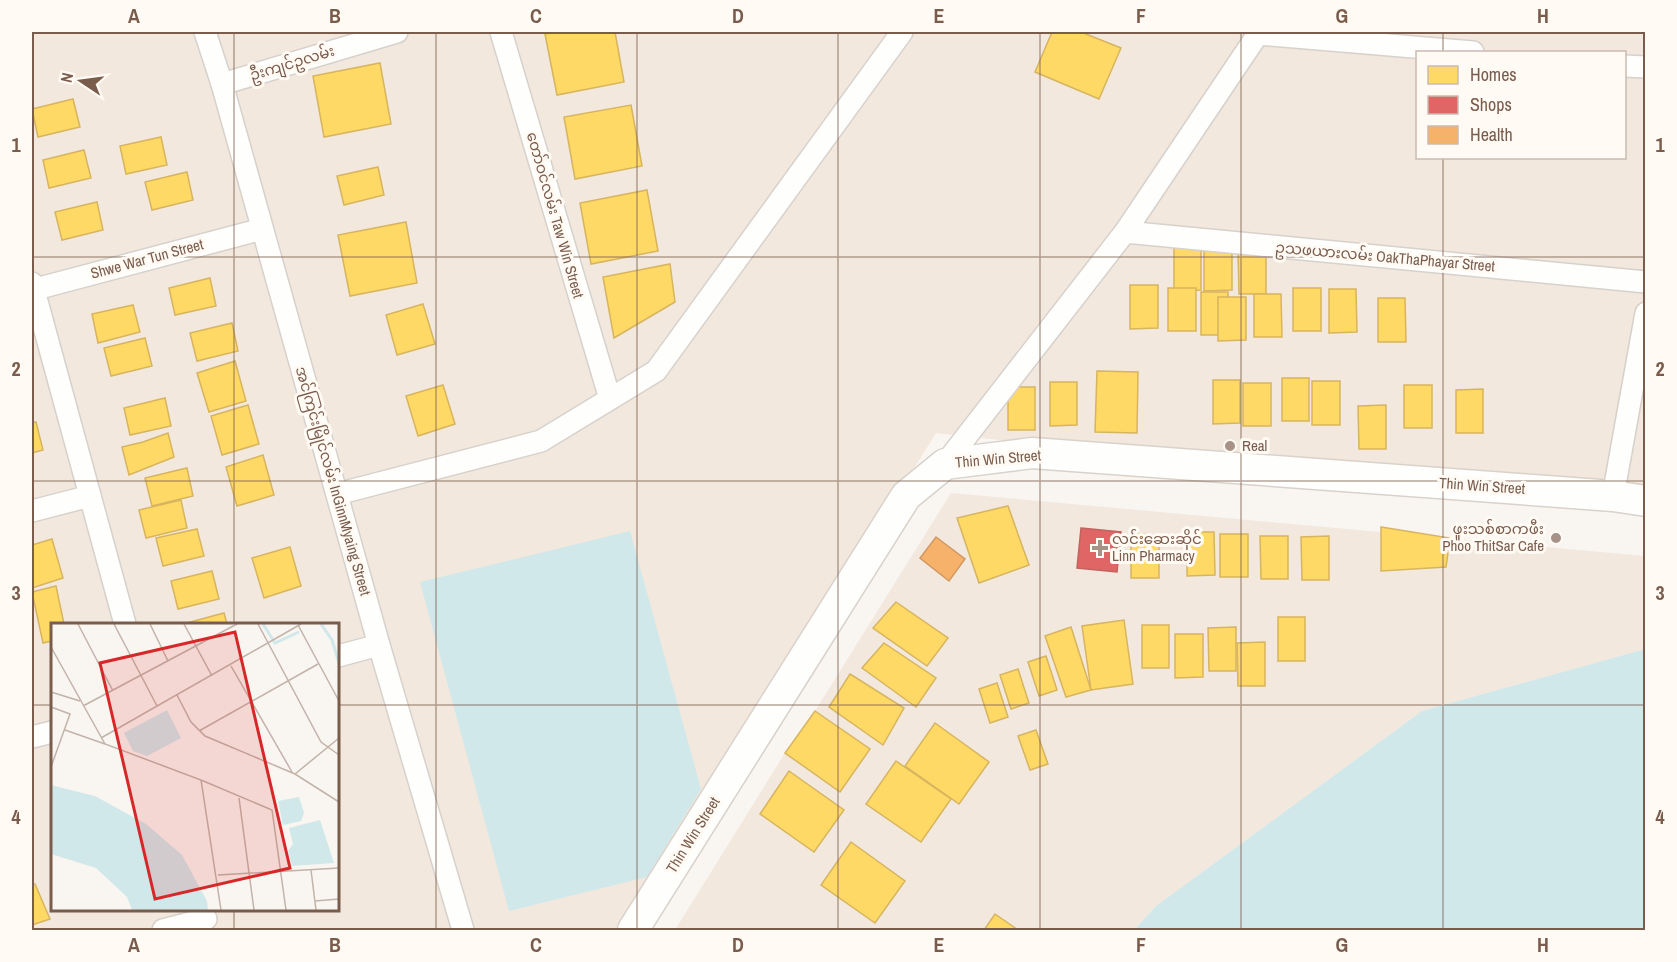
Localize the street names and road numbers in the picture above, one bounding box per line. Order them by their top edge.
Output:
street label: ဦးကျင်ဥလမ်း [247,40,337,87]
street label: တော်ဝင်လမ်း Taw Win Street [522,129,589,301]
street label: Shwe War Tun Street [88,233,206,284]
street label: ဥသဖယားလမ်း OakThaPhayar Street [1274,236,1496,279]
street label: အင်ကြင်းမြိုင်လမ်း InGinnMyaing Street [289,364,376,599]
street label: Thin Win Street [954,444,1042,473]
street label: Thin Win Street [1438,472,1526,499]
street label: Thin Win Street [661,792,725,877]

